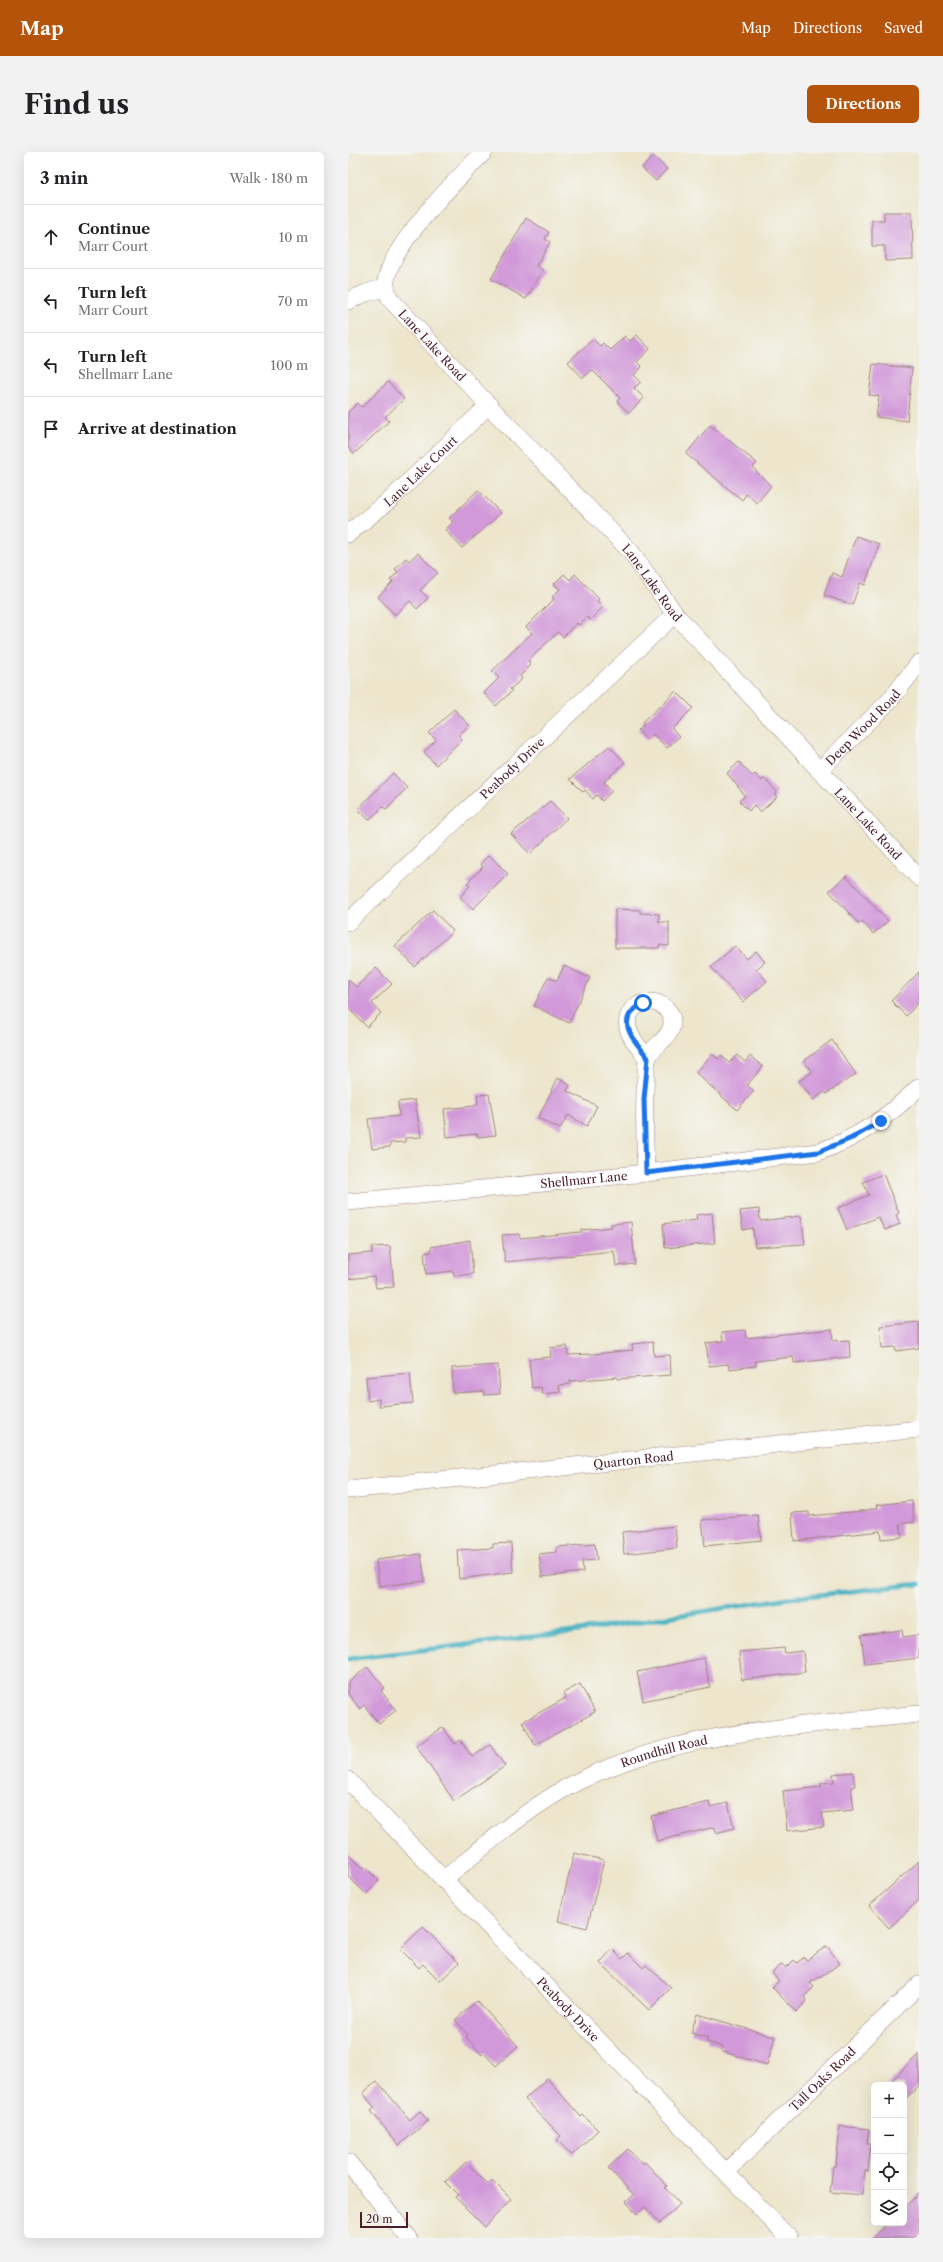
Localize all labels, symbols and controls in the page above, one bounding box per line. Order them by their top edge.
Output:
text: Map [20,17,64,40]
text: Map [741,19,771,37]
text: Directions [793,19,862,37]
text: Saved [884,19,923,37]
button: Directions [807,85,919,123]
text: Find us [24,87,129,121]
text: 3 min [40,168,89,188]
text: Walk · 180 m [229,170,308,186]
text: Continue [78,219,150,238]
icon: ahead [40,226,62,248]
text: 10 m [279,229,308,245]
text: Marr Court [78,238,148,254]
text: Turn left [78,283,147,302]
icon: left [40,290,62,312]
text: 70 m [278,293,308,309]
text: Marr Court [78,302,148,318]
street label: Lane Lake Road [396,306,470,384]
text: Turn left [78,347,147,366]
icon: left [40,354,62,376]
text: 100 m [270,357,308,373]
text: Shellmarr Lane [78,366,173,382]
icon: arrive [40,418,62,440]
text: Arrive at destination [78,419,237,438]
street label: Lane Lake Court [381,432,461,509]
street label: Lane Lake Road [619,540,686,625]
street label: Deep Wood Road [822,686,904,768]
street label: Peabody Drive [476,734,547,802]
street label: Lane Lake Road [832,785,906,863]
route start [634,994,652,1012]
route end [872,1112,890,1130]
street label: Shellmarr Lane [540,1167,629,1191]
street label: Quarton Road [592,1448,675,1471]
street label: Roundhill Road [618,1732,709,1770]
street label: Peabody Drive [534,1974,603,2044]
street label: Tall Oaks Road [786,2043,859,2114]
map controls [871,2082,907,2226]
button: + [871,2082,907,2118]
button: − [871,2118,907,2154]
button: locate [871,2154,907,2190]
button: layers [871,2190,907,2226]
scale bar [360,2210,408,2229]
text: 20 m [366,2212,392,2226]

